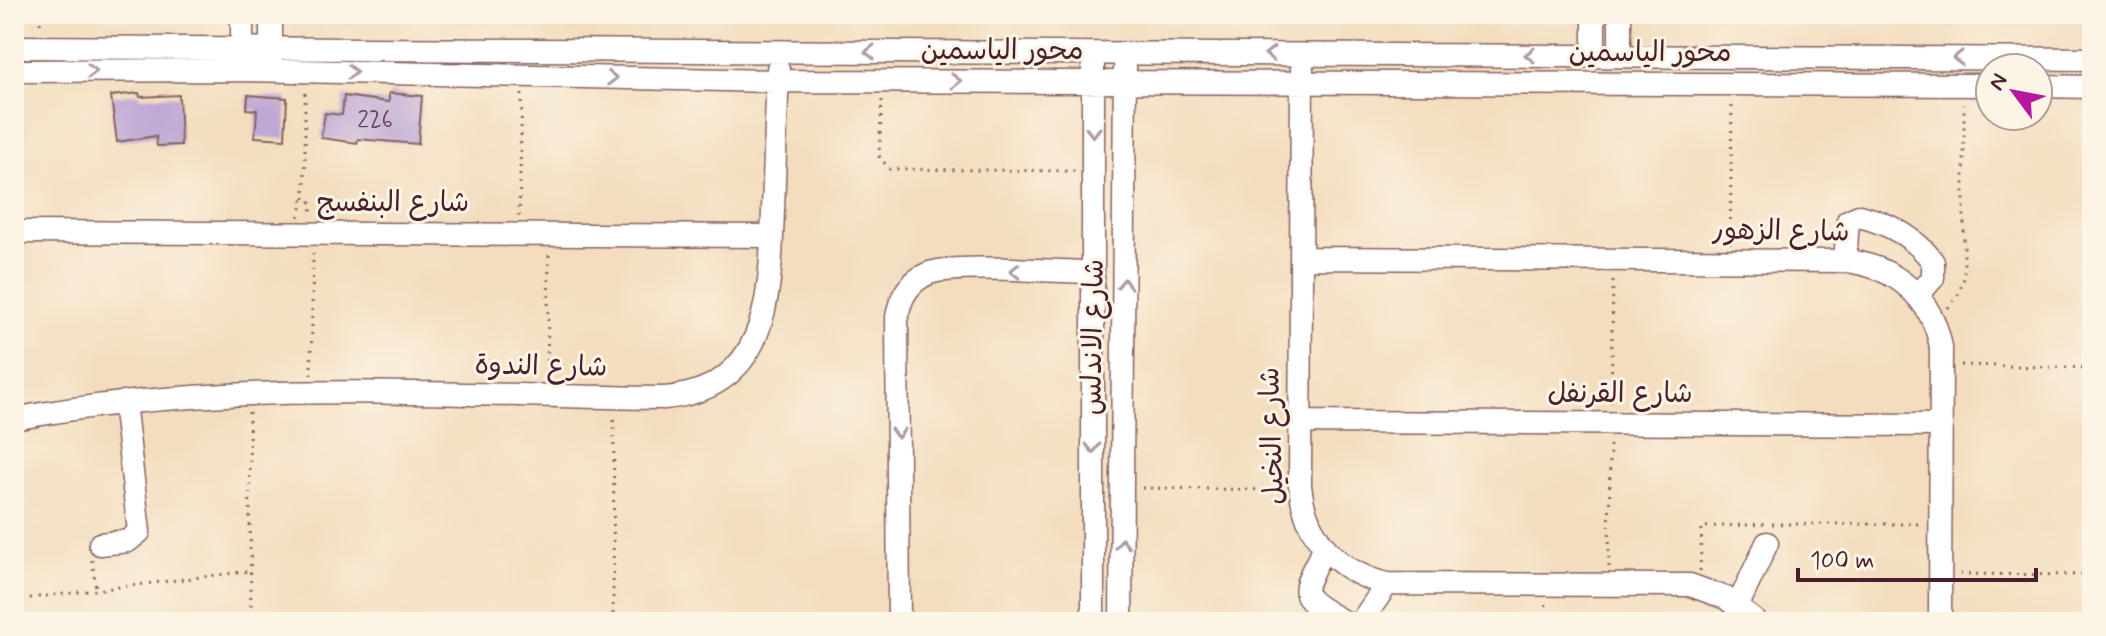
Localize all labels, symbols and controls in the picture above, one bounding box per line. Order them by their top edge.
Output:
street label: محور الياسمين [921,33,1083,70]
street label: محور الياسمين [1569,35,1731,72]
one-way arrow [863,43,876,61]
one-way arrow [1263,45,1276,63]
one-way arrow [1523,47,1536,64]
one-way arrow [1951,49,1964,67]
north arrow [1974,52,2054,132]
one-way arrow [86,62,99,80]
one-way arrow [346,64,359,81]
one-way arrow [606,69,619,87]
text: N [1983,69,2014,96]
one-way arrow [950,72,963,90]
house number: 226 [357,105,393,136]
one-way arrow [1084,126,1102,139]
street label: شارع البنفسج [317,185,469,222]
street label: شارع الزهور [1711,212,1850,252]
street label: شارع الاندلس [1074,259,1114,415]
one-way arrow [1008,262,1021,279]
one-way arrow [1115,277,1133,290]
street label: شارع الندوة [474,347,608,387]
street label: شارع النخيل [1252,367,1294,505]
street label: شارع القرنفل [1547,376,1693,413]
one-way arrow [889,427,907,440]
one-way arrow [1084,442,1102,455]
scale bar [1798,532,2036,582]
one-way arrow [1113,537,1131,550]
text: 100 m [1810,546,1874,577]

